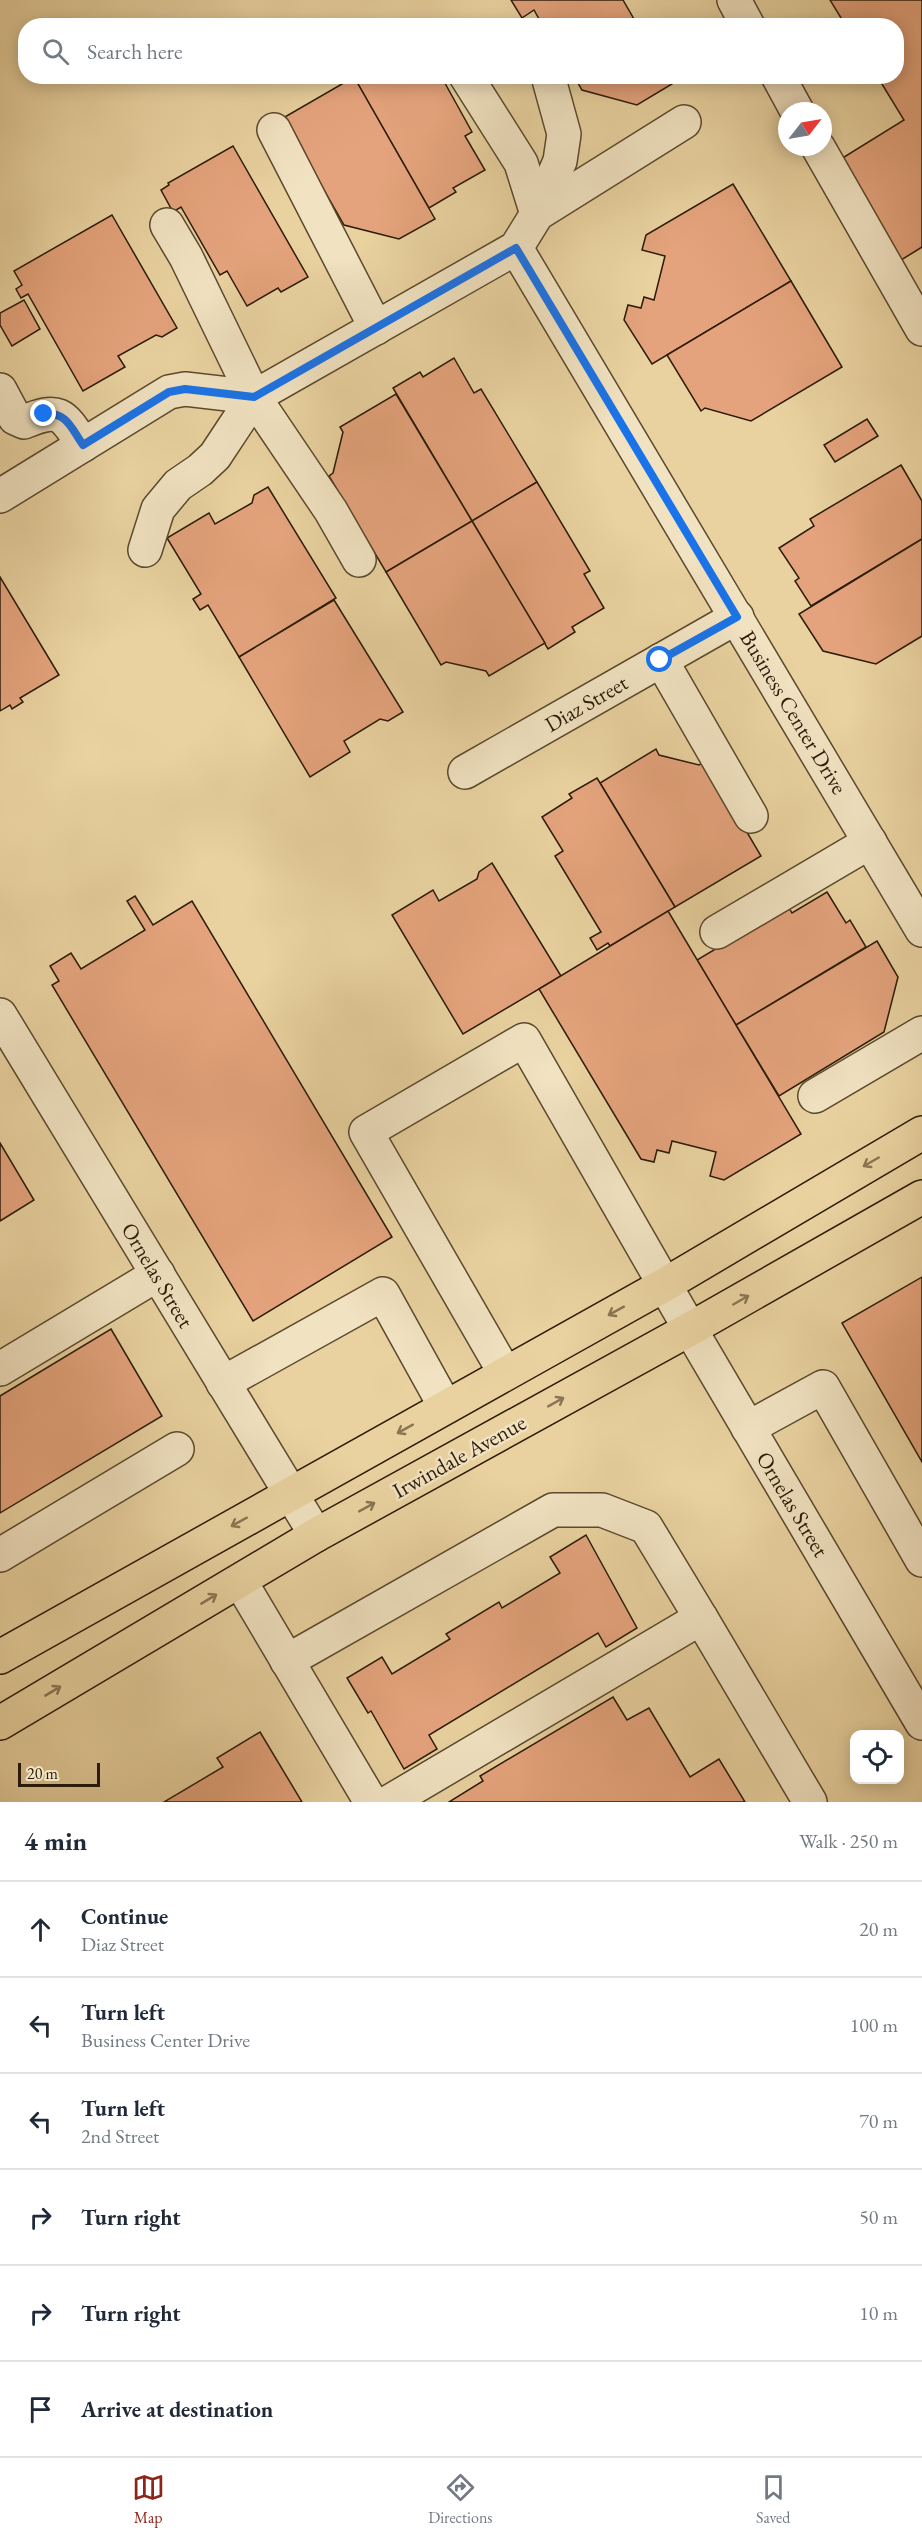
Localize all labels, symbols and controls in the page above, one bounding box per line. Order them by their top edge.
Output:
search box [18,18,904,84]
icon: search [39,35,72,68]
text: Search here [87,37,182,66]
north arrow [778,102,832,156]
route end [30,400,56,426]
street label: Business Center Drive [733,625,854,800]
route start [646,646,672,672]
street label: Diaz Street [539,668,633,739]
one-way arrow [863,1157,881,1168]
street label: Ornelas Street [115,1217,200,1333]
one-way arrow [731,1294,749,1305]
one-way arrow [608,1305,625,1317]
one-way arrow [547,1396,564,1408]
street label: Irwindale Avenue [387,1408,531,1505]
one-way arrow [397,1423,414,1435]
street label: Ornelas Street [750,1446,835,1562]
one-way arrow [358,1500,375,1512]
one-way arrow [231,1517,249,1528]
one-way arrow [200,1593,217,1605]
one-way arrow [44,1685,61,1697]
map controls [850,1730,904,1784]
button: locate [850,1730,904,1784]
scale bar [18,1760,100,1788]
text: 20 m [27,1763,58,1784]
text: 4 min [24,1824,87,1858]
text: Walk · 250 m [799,1828,898,1854]
text: Continue [81,1902,168,1931]
icon: ahead [24,1913,57,1946]
text: 20 m [859,1916,898,1942]
text: Diaz Street [81,1931,164,1957]
text: Turn left [81,1998,165,2027]
icon: left [24,2009,57,2042]
text: 100 m [850,2012,898,2038]
text: Business Center Drive [81,2027,250,2053]
text: Turn left [81,2094,165,2123]
icon: left [24,2105,57,2138]
text: 70 m [859,2108,898,2134]
text: 2nd Street [81,2123,159,2149]
icon: right [24,2201,57,2234]
text: Turn right [81,2203,180,2232]
text: 50 m [859,2204,898,2230]
icon: right [24,2297,57,2330]
text: Turn right [81,2299,180,2328]
text: 10 m [859,2300,898,2326]
icon: arrive [24,2393,57,2426]
text: Arrive at destination [81,2395,273,2424]
tab: Map [132,2471,165,2528]
tab: Directions [428,2471,493,2528]
tab: Saved [756,2471,790,2528]

